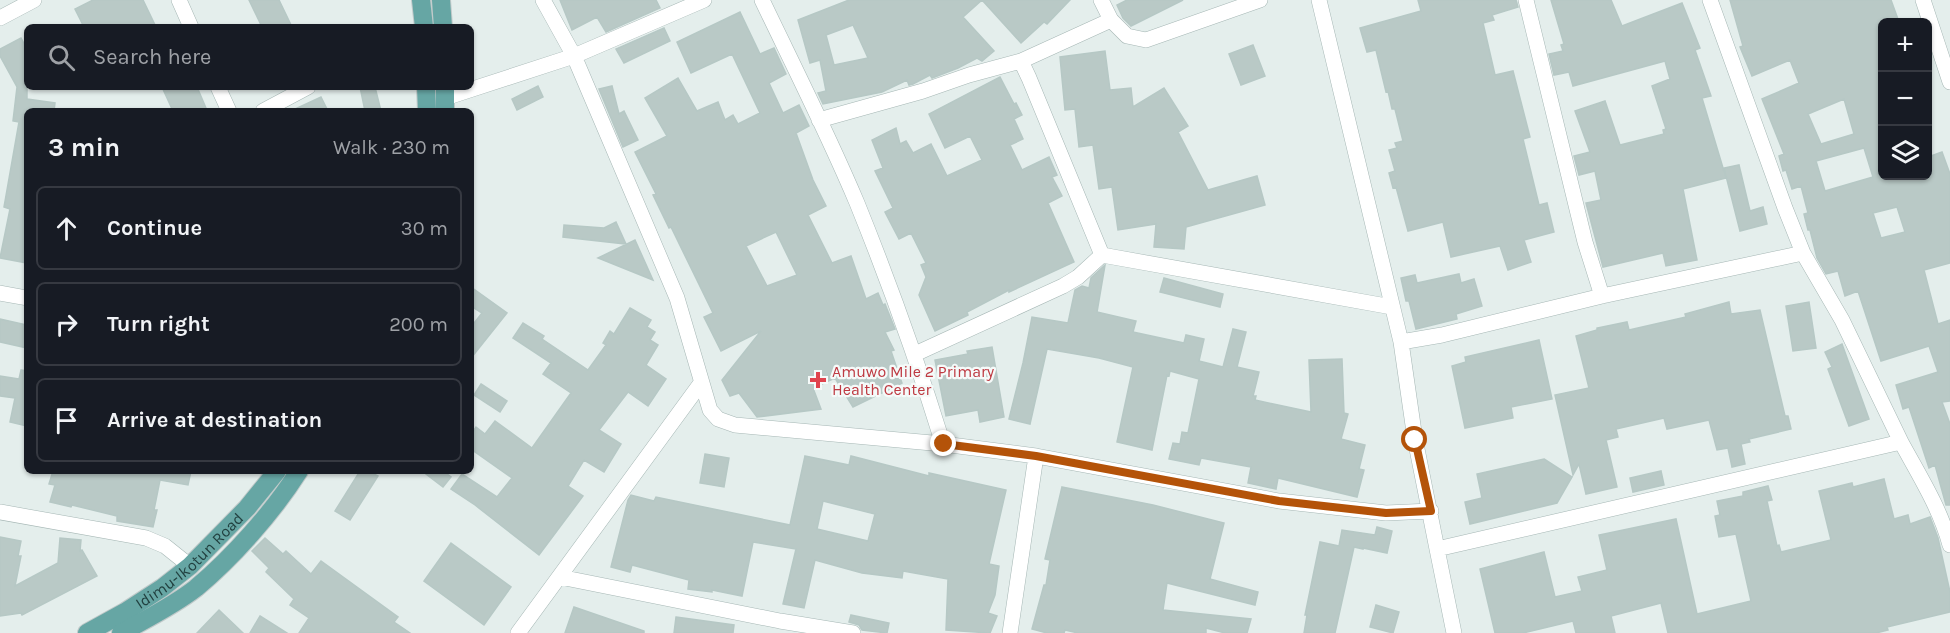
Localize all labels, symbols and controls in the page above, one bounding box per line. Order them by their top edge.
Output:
map controls [1878,18,1932,180]
button: + [1878,18,1932,72]
search box [24,24,474,90]
icon: search [45,41,78,74]
text: Search here [93,44,211,70]
button: − [1878,72,1932,126]
button: layers [1878,126,1932,180]
text: 3 min [48,132,120,163]
text: Walk · 230 m [333,136,450,159]
icon: ahead [50,212,83,245]
text: Continue [107,215,202,241]
text: 30 m [401,217,448,240]
icon: right [50,308,83,341]
text: Turn right [107,311,210,337]
text: 200 m [389,313,448,336]
place label: Amuwo Mile 2 Primary Health Center [832,362,995,399]
marker: Amuwo Mile 2 Primary Health Center [809,371,827,389]
icon: arrive [50,404,83,437]
text: Arrive at destination [107,407,322,433]
route start [1401,426,1427,452]
route end [930,430,956,456]
street label: Idimu-Ikotun Road [132,509,247,613]

